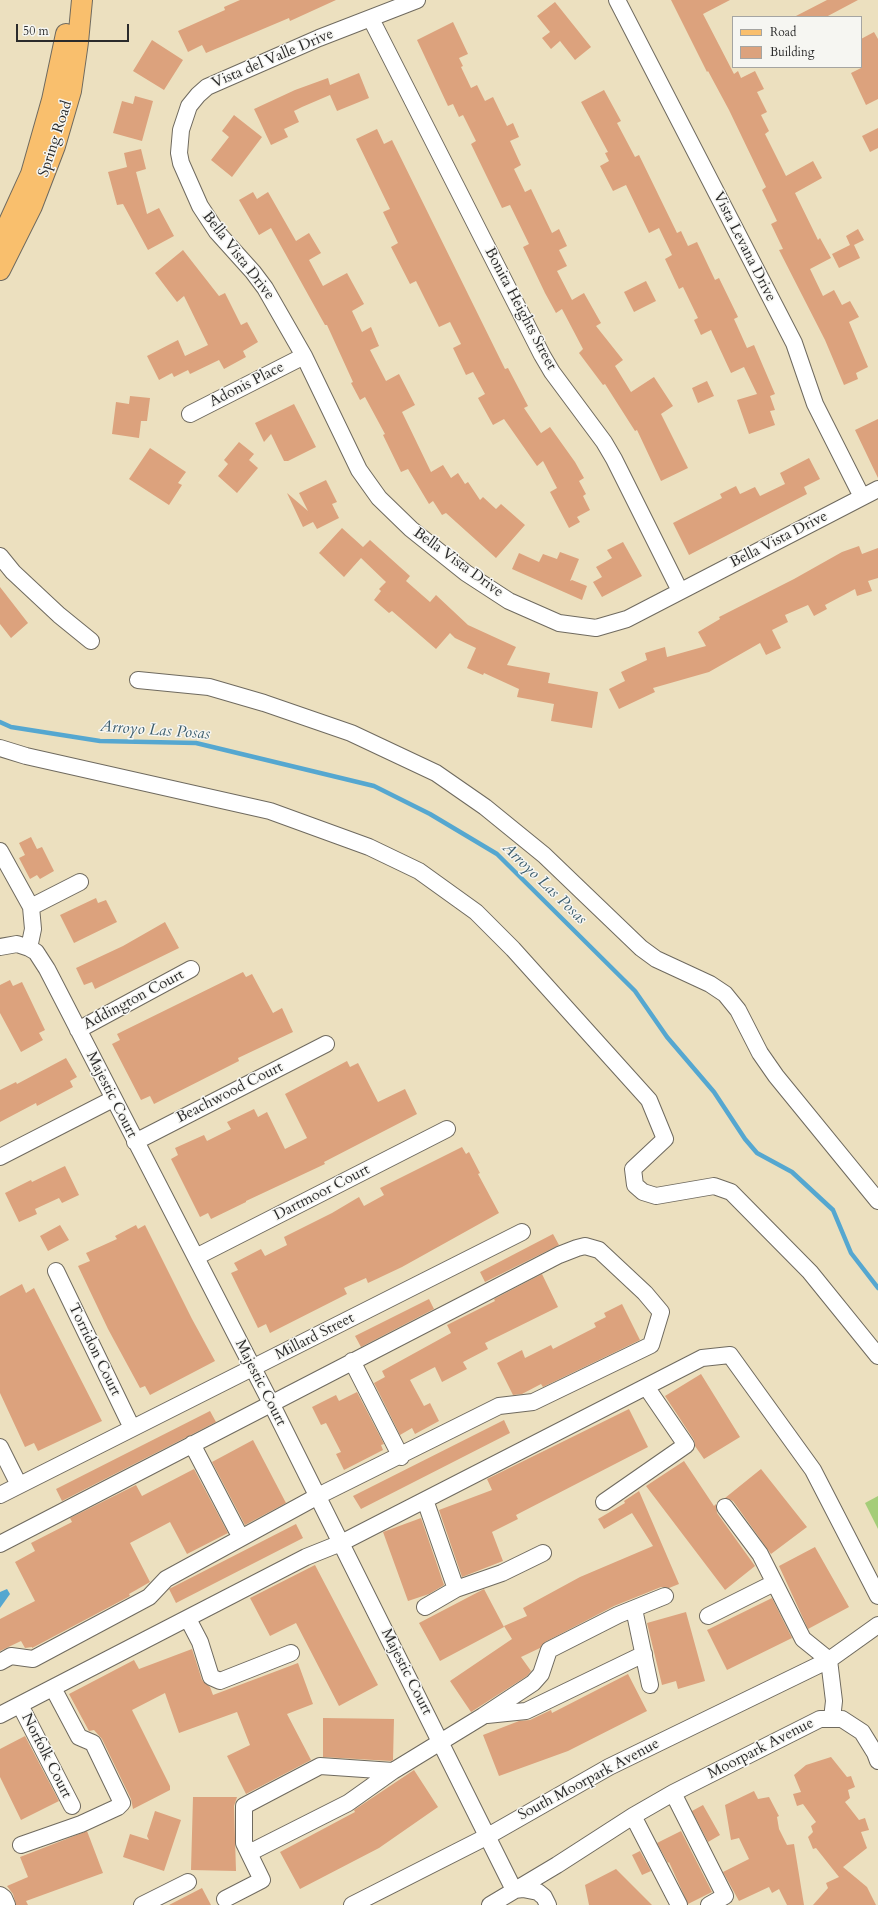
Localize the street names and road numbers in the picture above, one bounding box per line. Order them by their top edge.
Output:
street label: Vista del Valle Drive [209,25,337,93]
street label: Spring Road [35,99,77,179]
street label: Vista Levana Drive [709,189,779,305]
street label: Bella Vista Drive [198,208,278,304]
street label: Bonita Heights Street [480,245,560,373]
street label: Adonis Place [207,359,287,411]
street label: Bella Vista Drive [727,508,831,572]
street label: Bella Vista Drive [409,524,507,602]
street label: Addington Court [81,966,187,1034]
street label: Majestic Court [82,1049,140,1141]
street label: Beachwood Court [174,1058,286,1128]
street label: Dartmoor Court [271,1161,373,1225]
street label: Torridon Court [64,1301,124,1399]
street label: Millard Street [273,1309,357,1365]
street label: Majestic Court [231,1337,289,1429]
street label: Majestic Court [377,1626,435,1718]
street label: Norfolk Court [17,1711,75,1801]
street label: Moorpark Avenue [705,1715,817,1783]
street label: South Moorpark Avenue [515,1735,663,1825]

